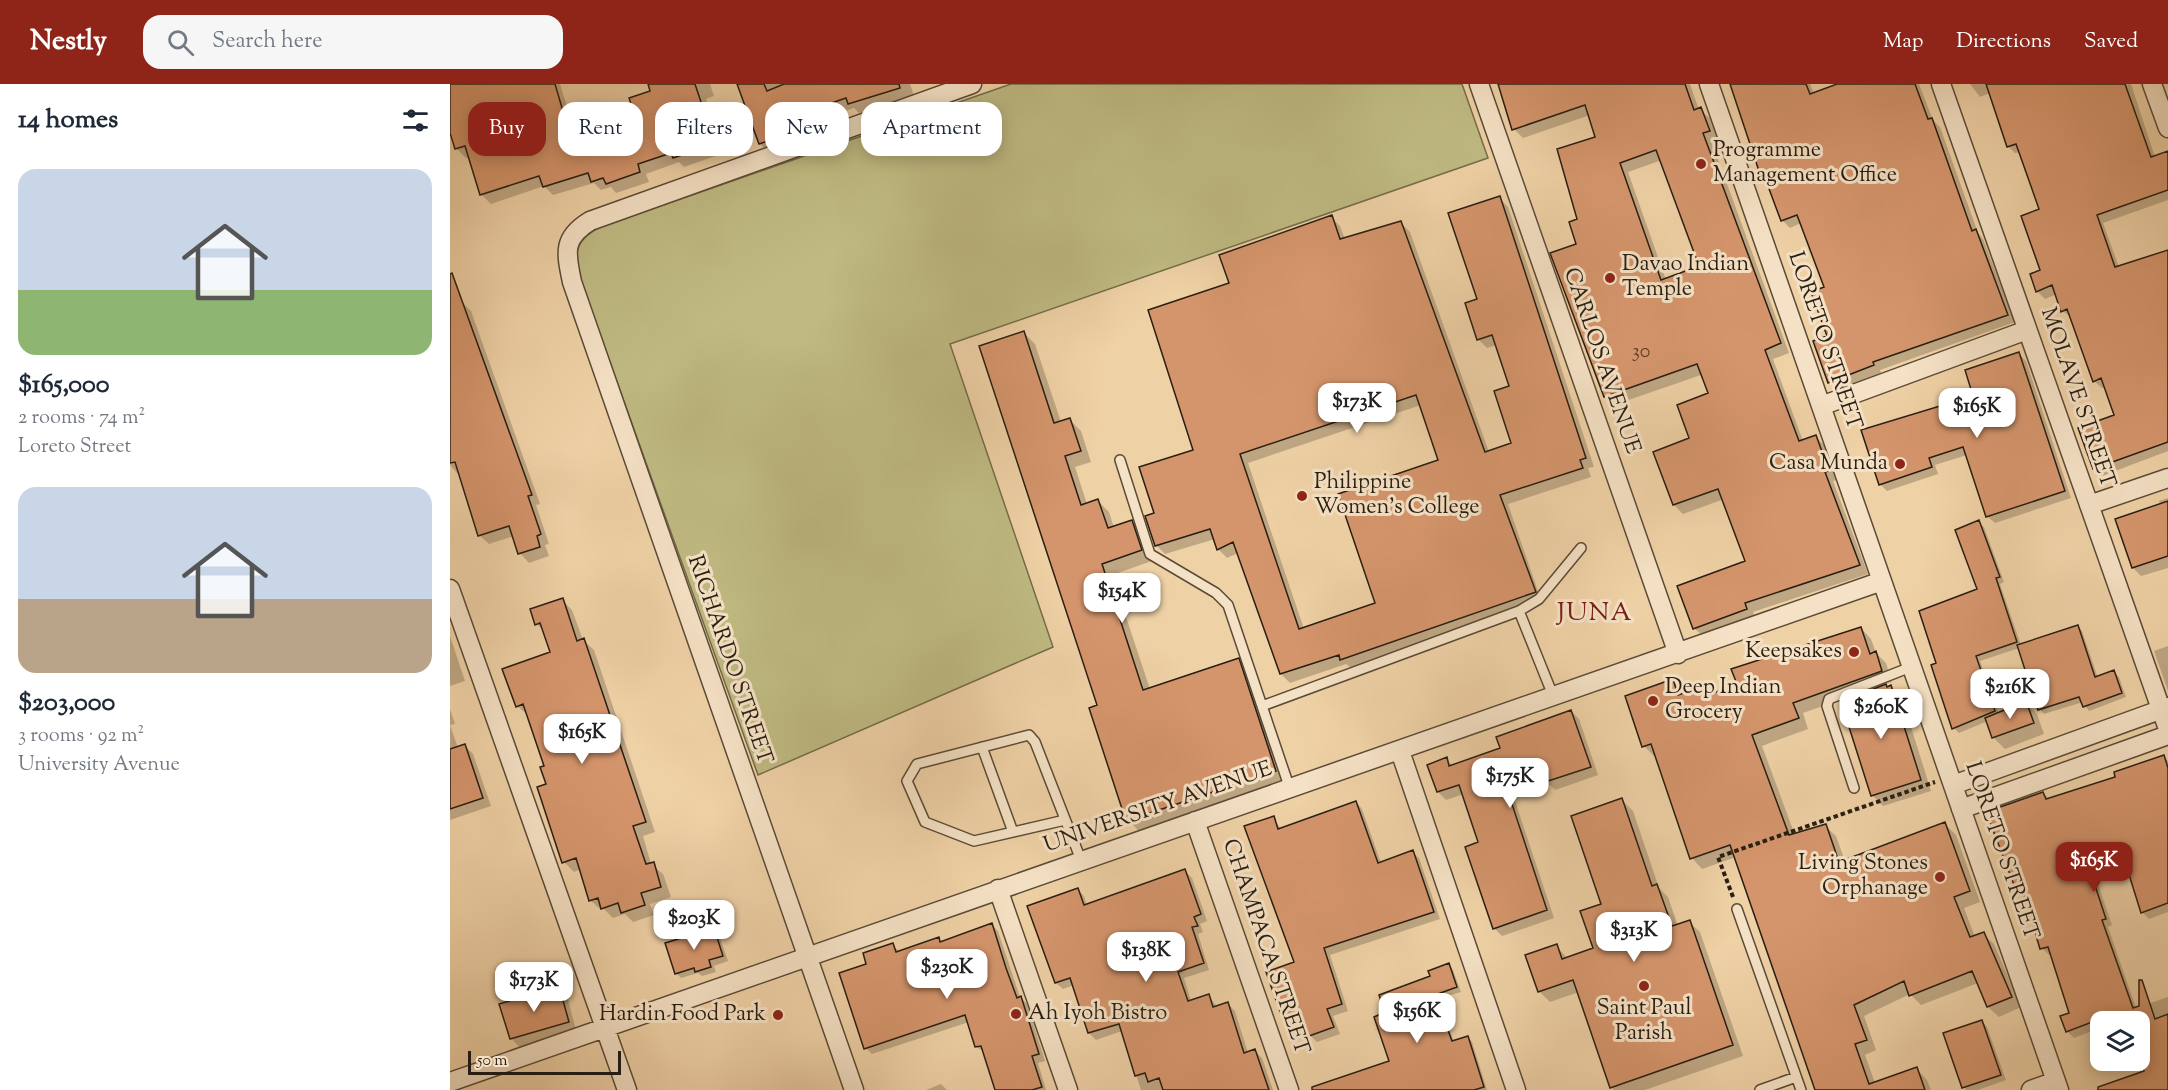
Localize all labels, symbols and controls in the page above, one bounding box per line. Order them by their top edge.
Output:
search box [143,15,563,69]
text: Nestly [30,22,107,62]
icon: search [164,26,197,59]
text: Search here [212,26,322,58]
text: Map [1883,27,1923,57]
text: Directions [1956,27,2051,57]
text: Saved [2084,27,2138,57]
text: 14 homes [18,102,118,139]
chip: Buy [468,102,546,156]
chip: Rent [558,102,643,156]
chip: Filters [655,102,753,156]
chip: New [765,102,849,156]
chip: Apartment [861,102,1002,156]
icon: filters [399,104,432,137]
place label: Programme Management Office [1713,135,1897,192]
marker: Programme Management Office [1694,157,1708,171]
icon: home [171,208,279,316]
street label: LORETO STREET [1779,248,1870,435]
place label: Davao Indian Temple [1622,249,1749,306]
street label: CARLOS AVENUE [1554,264,1648,458]
marker: Davao Indian Temple [1603,271,1617,285]
street label: MOLAVE STREET [2031,304,2123,493]
house number: 30 [1632,338,1650,367]
text: $165,000 [18,367,110,404]
pin: $173K [1315,383,1399,434]
text: $173K [1332,388,1382,417]
pin: $165K [1935,388,2019,439]
text: $165K [1953,393,2001,422]
text: 2 rooms · 74 m² [18,404,145,433]
text: Loreto Street [18,433,131,462]
place label: Casa Munda [1769,448,1888,480]
marker: Casa Munda [1893,457,1907,471]
place label: Philippine Women's College [1314,467,1480,524]
marker: Philippine Women's College [1295,489,1309,503]
icon: home [171,526,279,634]
street label: RICHARDO STREET [678,551,780,769]
pin: $154K [1080,573,1164,624]
text: $154K [1098,578,1146,607]
district label: JUNA [1555,595,1633,632]
place label: Keepsakes [1745,636,1842,668]
marker: Keepsakes [1847,645,1861,659]
pin: $216K [1968,669,2052,720]
place label: Deep Indian Grocery [1665,672,1781,729]
text: $216K [1984,674,2036,703]
text: $203,000 [18,685,115,722]
pin: $260K [1839,689,1923,740]
marker: Deep Indian Grocery [1646,694,1660,708]
text: $260K [1853,694,1909,723]
pin: $165K [540,714,624,765]
text: $165K [558,719,606,748]
text: 3 rooms · 92 m² [18,722,144,751]
text: University Avenue [18,751,180,780]
street label: UNIVERSITY AVENUE [1039,754,1277,862]
pin: $175K [1468,758,1552,809]
street label: LORETO STREET [1956,758,2047,945]
text: $175K [1486,763,1534,792]
street label: CHAMPACA STREET [1213,835,1317,1060]
pin: $165K [2052,842,2136,893]
text: $165K [2070,847,2118,876]
place label: Living Stones Orphanage [1798,848,1928,905]
marker: Living Stones Orphanage [1933,870,1947,884]
pin: $203K [652,900,736,951]
text: $203K [667,905,721,934]
pin: $313K [1592,912,1676,963]
text: $313K [1610,917,1658,946]
pin: $138K [1104,932,1188,983]
text: $138K [1121,937,1171,966]
pin: $230K [905,949,989,1000]
text: $230K [921,954,973,983]
pin: $173K [492,962,576,1013]
text: $173K [509,967,559,996]
marker: Saint Paul Parish [1637,979,1651,993]
pin: $156K [1375,993,1459,1044]
place label: Saint Paul Parish [1596,993,1692,1050]
place label: Ah Iyoh Bistro [1028,998,1167,1030]
text: $156K [1393,998,1441,1027]
place label: Hardin Food Park [599,999,766,1031]
marker: Ah Iyoh Bistro [1009,1007,1023,1021]
marker: Hardin Food Park [771,1008,785,1022]
map controls [2090,1011,2150,1071]
button: layers [2090,1011,2150,1071]
scale bar [468,1048,621,1076]
text: 50 m [477,1050,508,1073]

